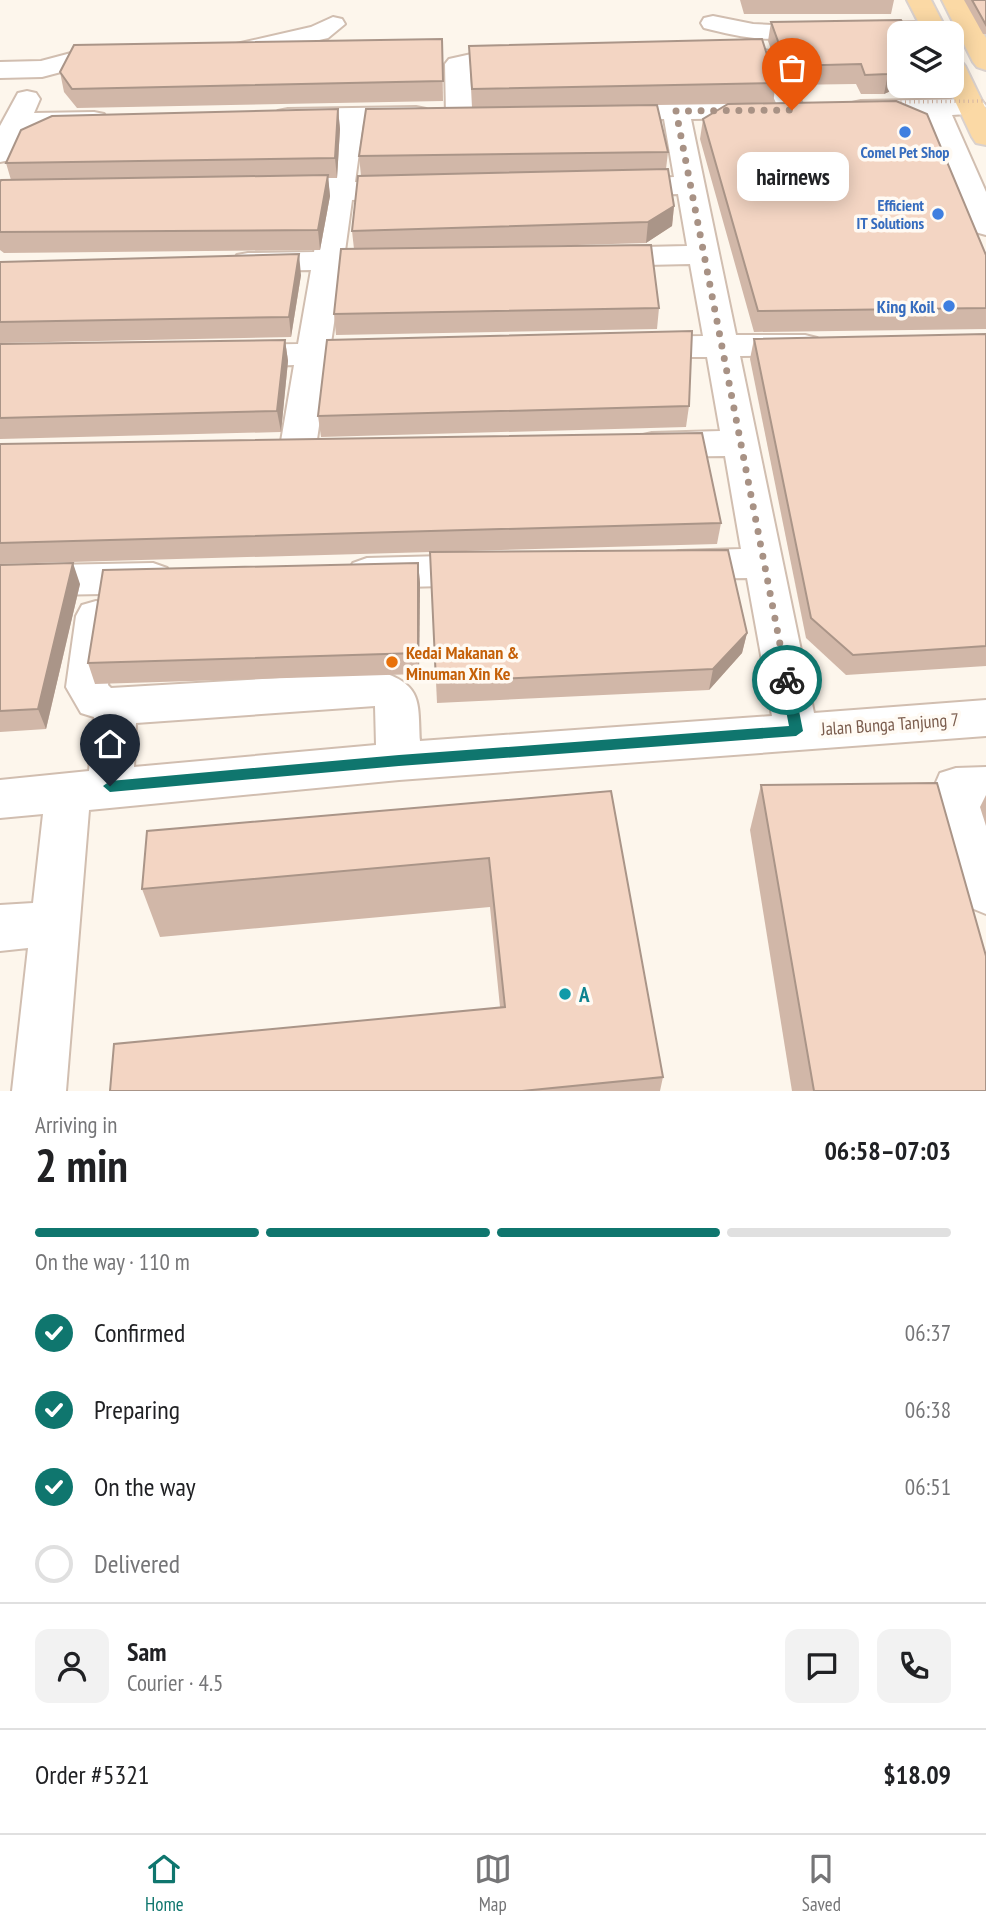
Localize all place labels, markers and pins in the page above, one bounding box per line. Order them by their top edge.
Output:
pin [762,38,822,110]
marker: Comel Pet Shop [897,124,913,140]
place label: Comel Pet Shop [860,142,950,162]
callout: hairnews [736,152,848,201]
place label: Efficient IT Solutions [857,195,924,233]
marker: Efficient IT Solutions [930,206,946,222]
place label: King Koil [877,295,936,318]
marker: King Koil [941,298,957,314]
place label: Kedai Makanan & Minuman Xin Ke [406,641,519,685]
marker: Kedai Makanan & Minuman Xin Ke [384,654,400,670]
pin [80,714,140,786]
place label: A [578,981,590,1008]
marker: A [557,986,573,1002]

